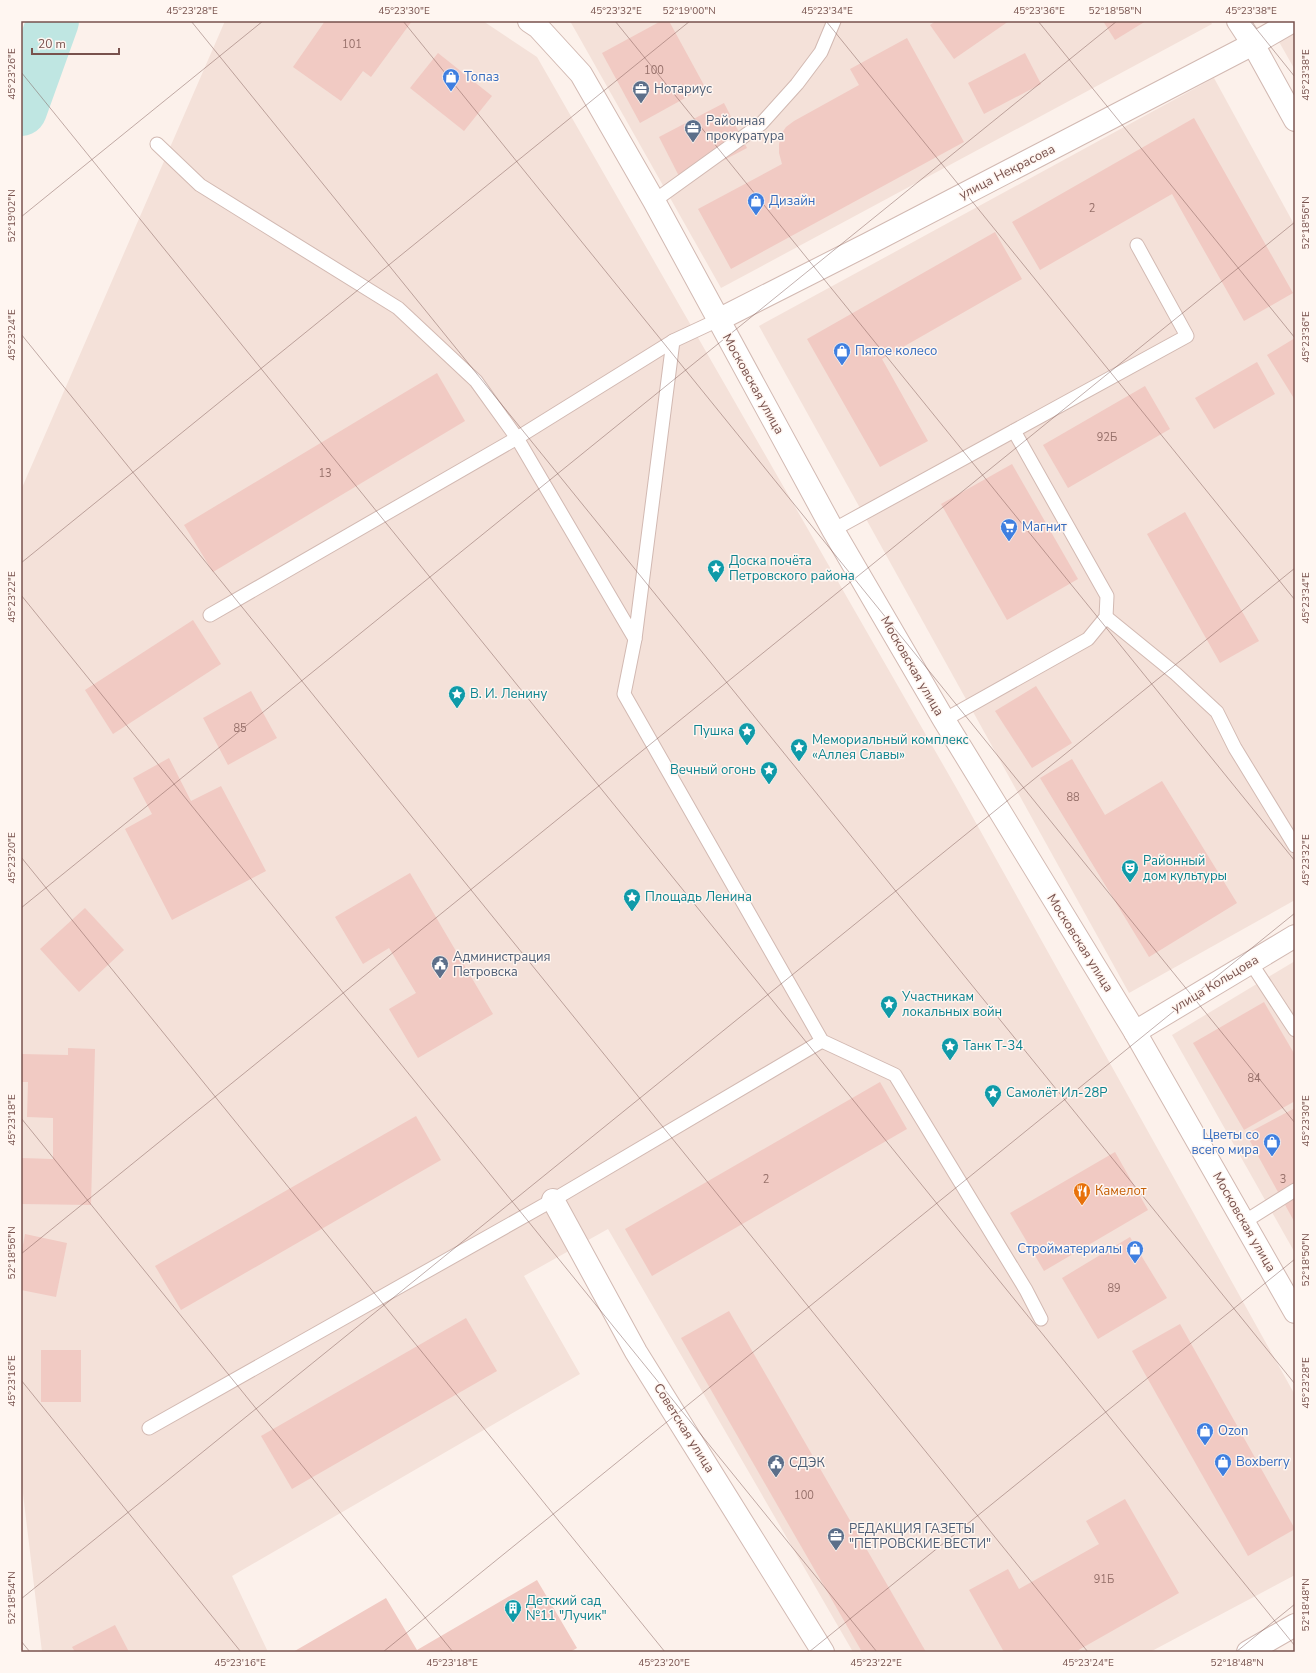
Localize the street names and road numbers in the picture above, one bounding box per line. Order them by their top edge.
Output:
street label: улица Некрасова [956,140,1058,204]
street label: Московская улица [718,330,788,438]
street label: Московская улица [876,613,948,719]
street label: Московская улица [1043,891,1117,995]
street label: улица Кольцова [1168,951,1262,1017]
street label: Московская улица [1208,1169,1280,1275]
street label: Советская улица [649,1380,719,1476]

